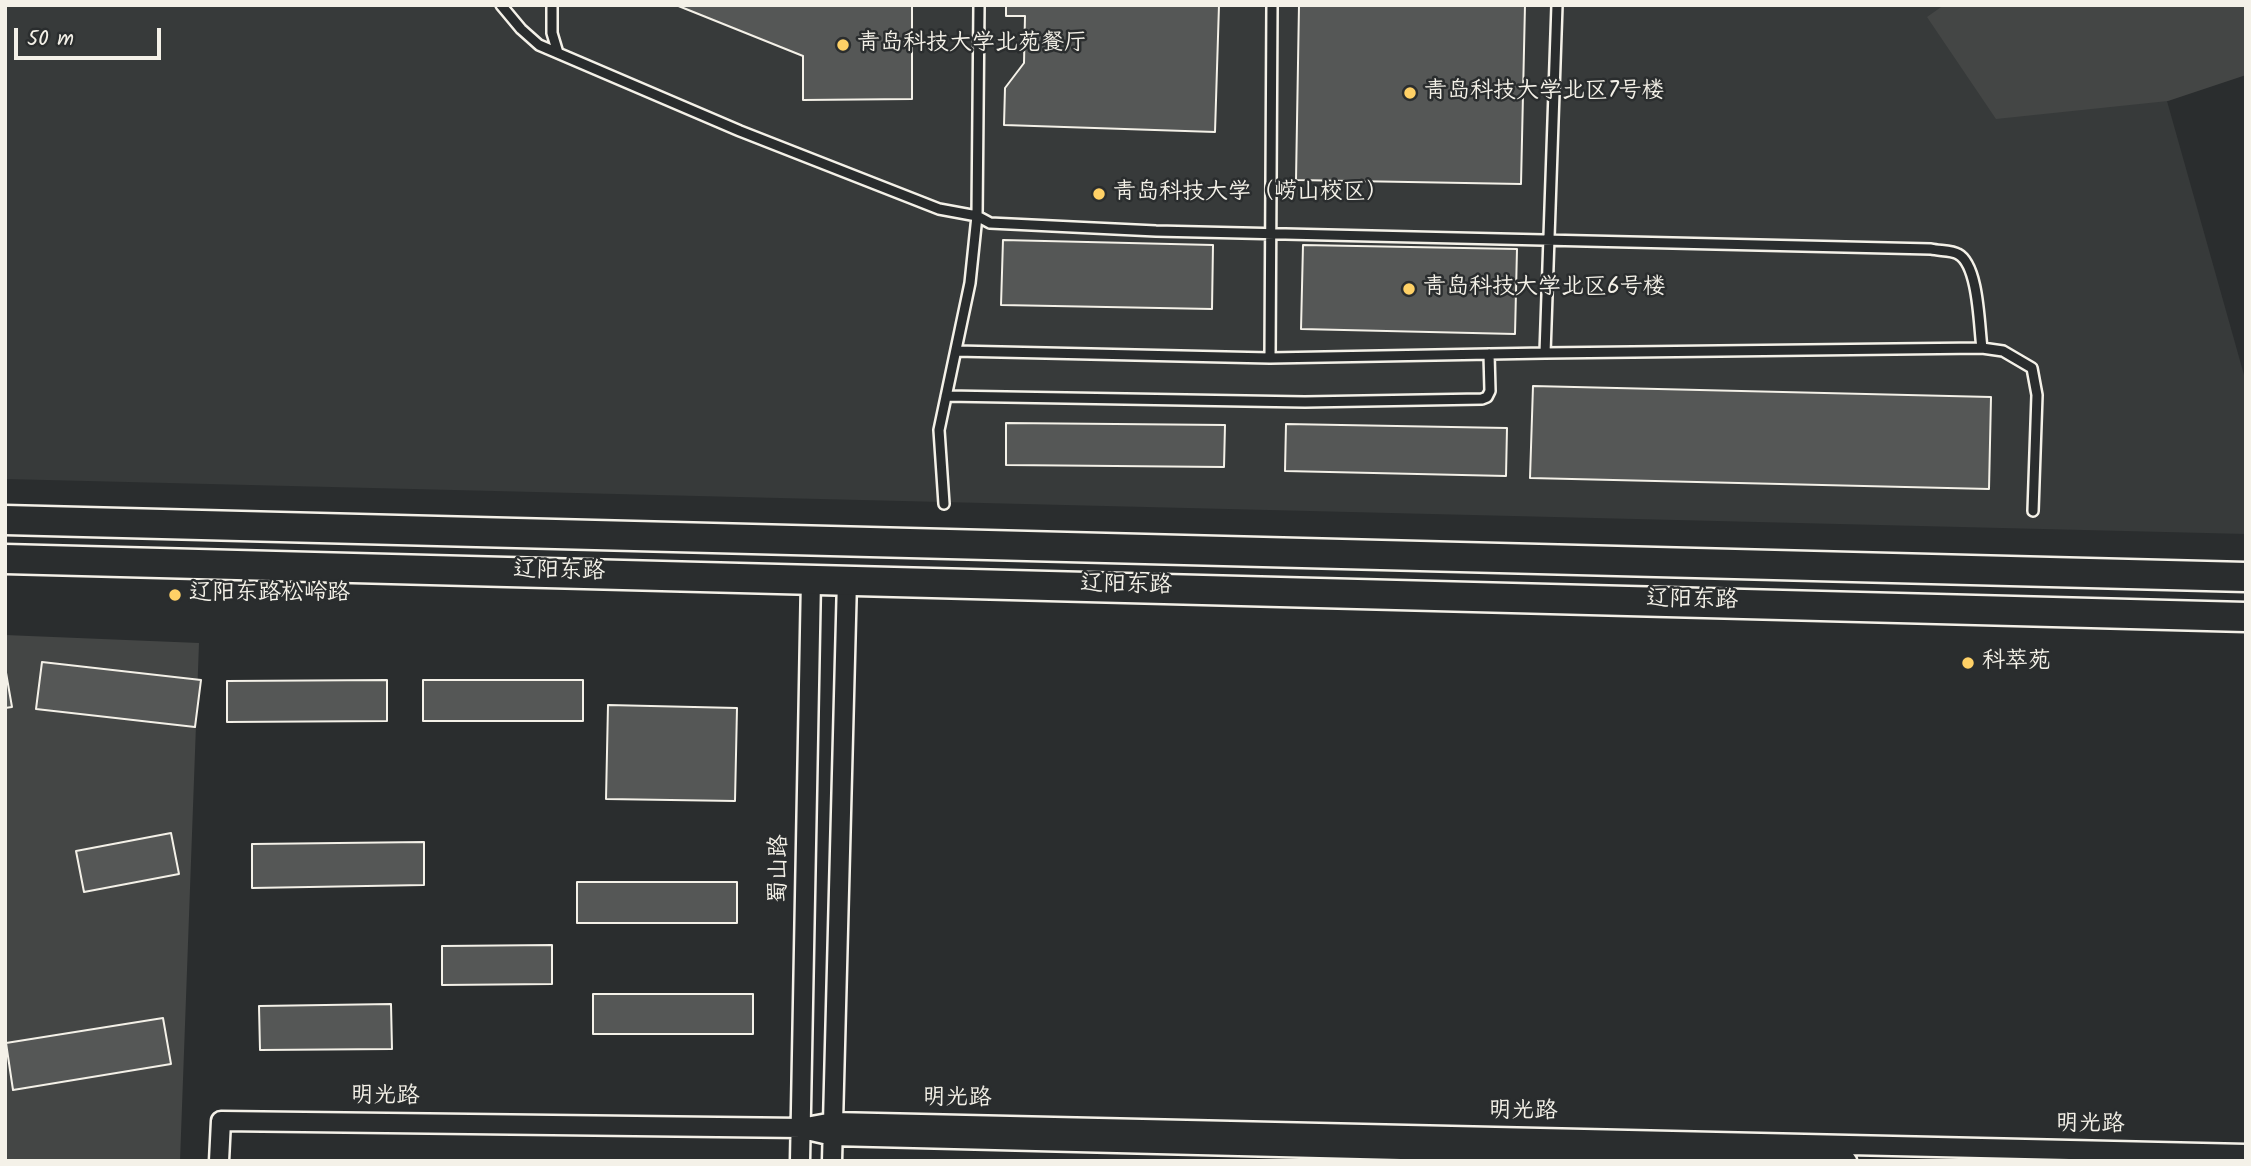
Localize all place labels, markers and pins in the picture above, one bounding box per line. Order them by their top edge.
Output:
place label: 青岛科技大学北苑餐厅 [857,31,1087,59]
marker: 青岛科技大学北苑餐厅 [835,37,851,53]
place label: 青岛科技大学北区7号楼 [1424,79,1665,107]
marker: 青岛科技大学北区7号楼 [1402,85,1418,101]
place label: 青岛科技大学（崂山校区） [1113,180,1389,208]
marker: 青岛科技大学（崂山校区） [1091,186,1107,202]
place label: 青岛科技大学北区6号楼 [1423,275,1666,303]
marker: 青岛科技大学北区6号楼 [1401,281,1417,297]
place label: 辽阳东路松岭路 [189,581,350,609]
marker: 辽阳东路松岭路 [167,587,183,603]
place label: 科萃苑 [1982,649,2051,677]
marker: 科萃苑 [1960,655,1976,671]

